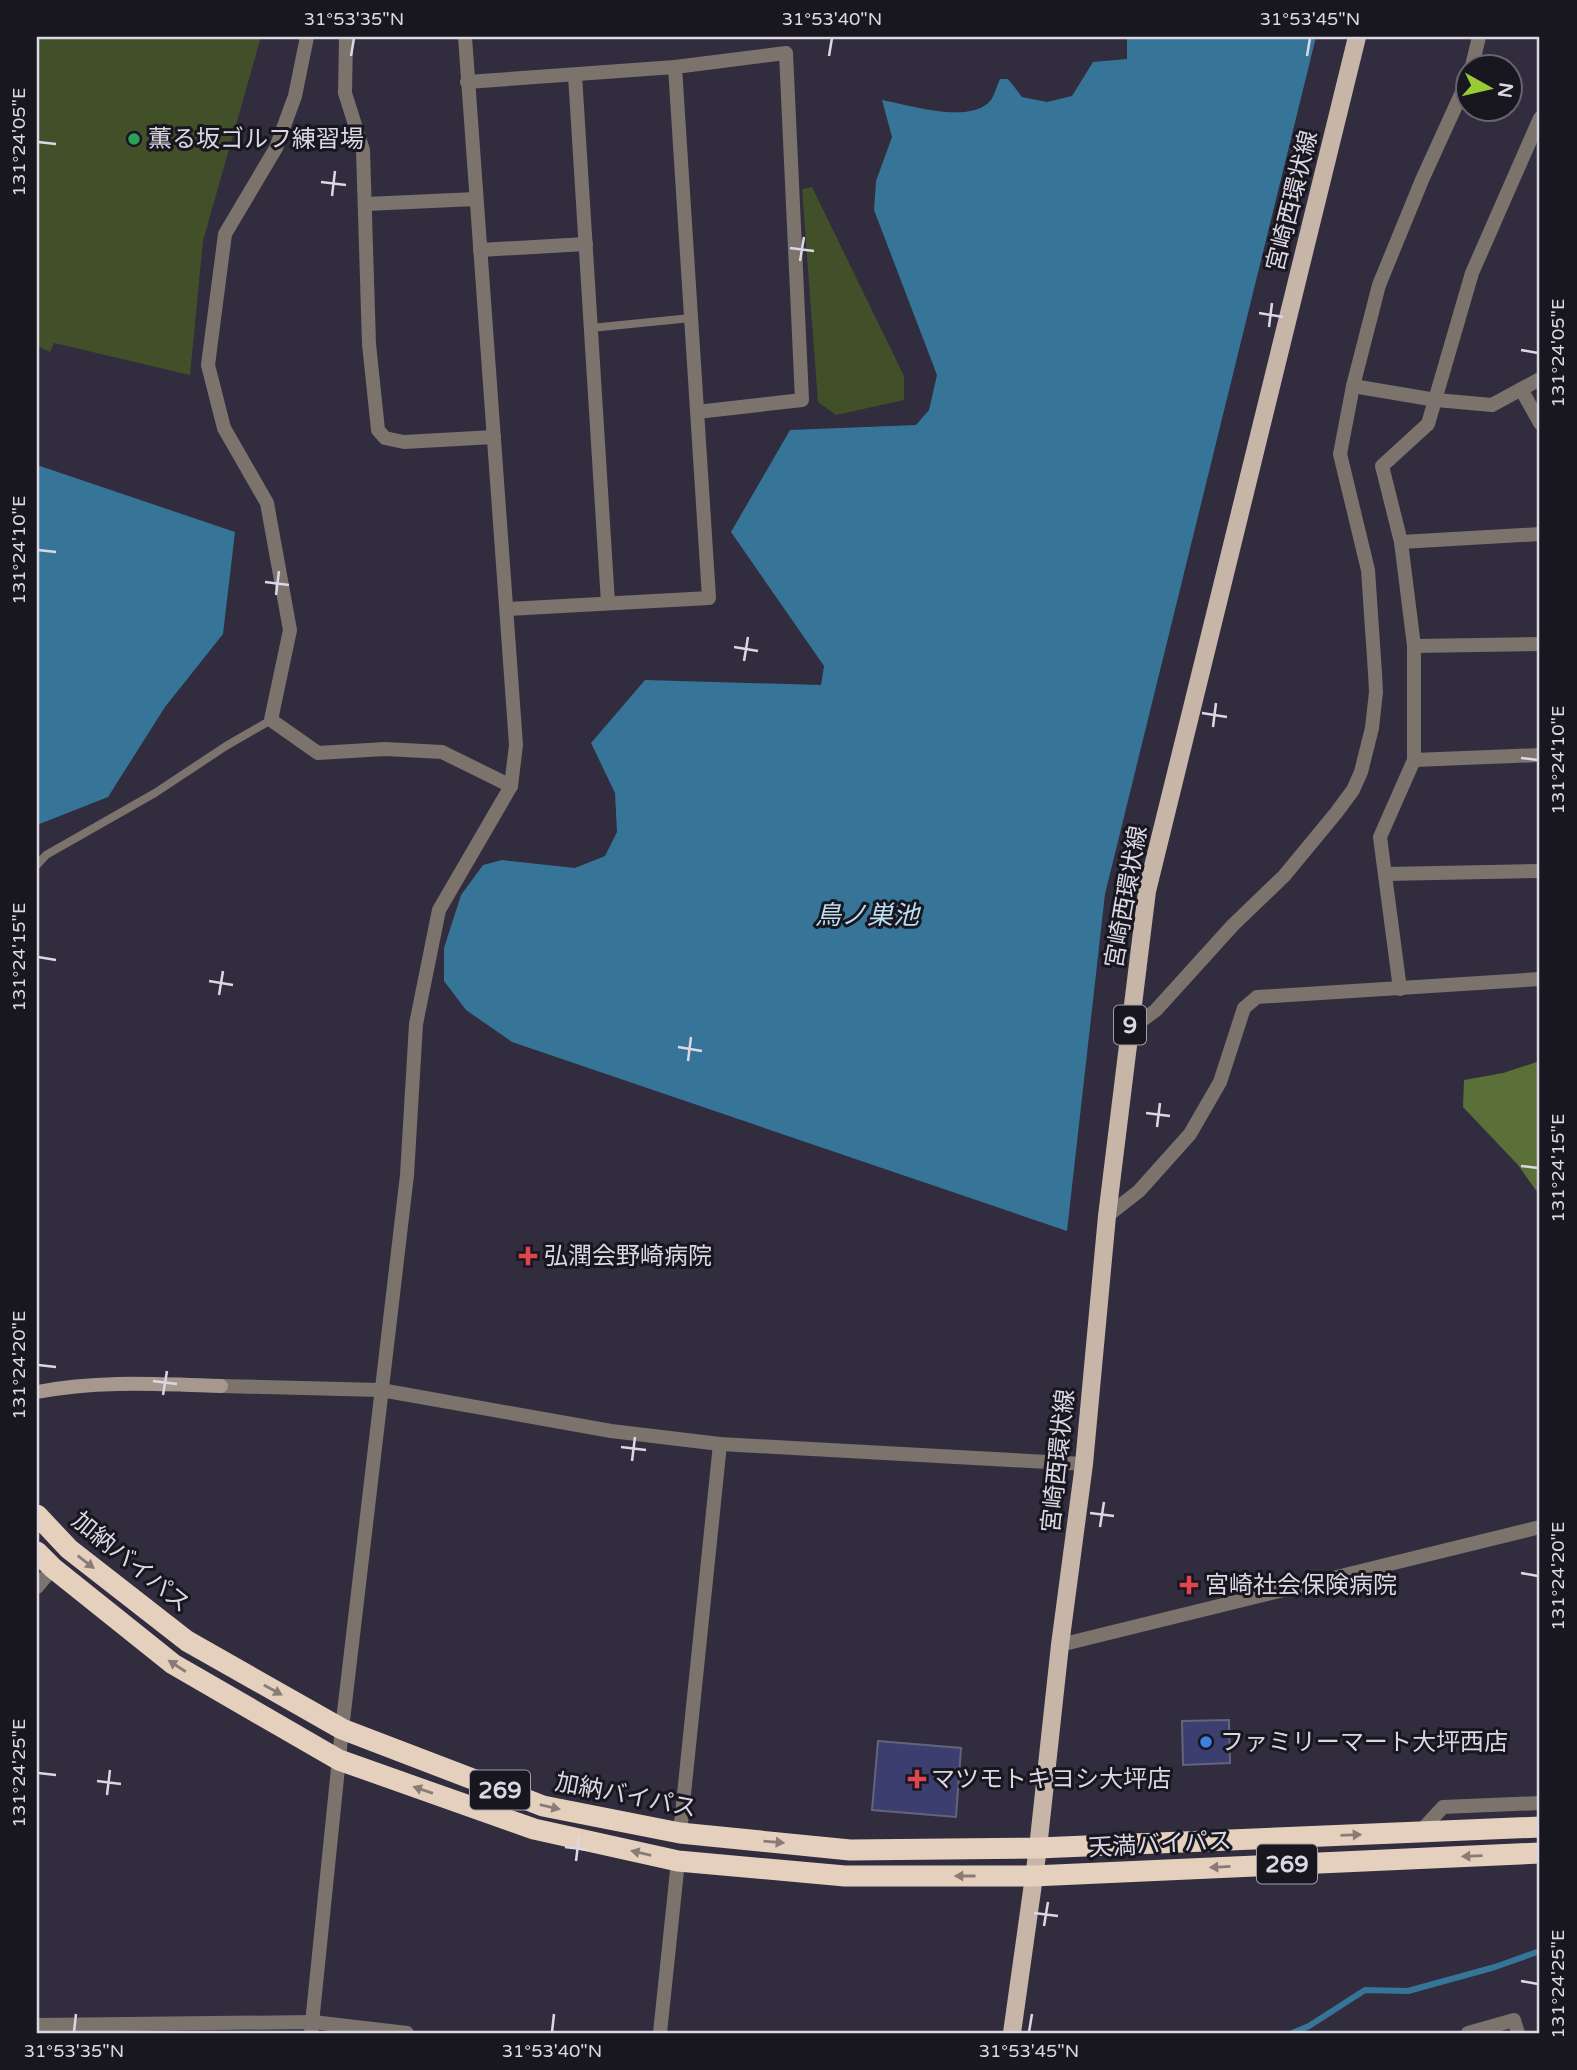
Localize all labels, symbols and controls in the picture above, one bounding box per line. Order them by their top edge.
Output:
text: 31°53'35"N [304,8,404,30]
text: 31°53'40"N [782,8,882,30]
text: 31°53'45"N [1260,8,1360,30]
north arrow [1454,52,1524,122]
text: N [1493,81,1517,99]
text: 131°24'05"E [8,88,30,196]
place label: 薫る坂ゴルフ練習場 [148,125,364,154]
street label: 宮崎西環状線 [1261,128,1324,274]
marker: 薫る坂ゴルフ練習場 [126,131,142,147]
text: 131°24'05"E [1547,299,1569,407]
text: 131°24'10"E [8,496,30,604]
text: 131°24'10"E [1547,706,1569,814]
street label: 宮崎西環状線 [1100,824,1153,971]
water label: 鳥ノ巣池 [815,900,922,931]
text: 131°24'15"E [8,903,30,1011]
road number: 9 [1114,1006,1146,1044]
text: 131°24'15"E [1547,1114,1569,1222]
place label: 弘潤会野崎病院 [544,1242,712,1271]
marker: 弘潤会野崎病院 [518,1246,538,1266]
text: 131°24'20"E [8,1311,30,1419]
street label: 宮崎西環状線 [1037,1388,1080,1534]
street label: 加納バイパス [66,1506,196,1619]
text: 131°24'20"E [1547,1522,1569,1630]
one-way arrow [77,1554,95,1568]
place label: 宮崎社会保険病院 [1205,1571,1397,1600]
marker: 宮崎社会保険病院 [1179,1575,1199,1595]
one-way arrow [168,1659,186,1673]
one-way arrow [264,1684,283,1696]
text: 131°24'25"E [8,1719,30,1827]
place label: ファミリーマート大坪西店 [1220,1728,1508,1757]
marker: ファミリーマート大坪西店 [1198,1734,1214,1750]
place label: マツモトキヨシ大坪店 [931,1765,1171,1794]
street label: 加納バイパス [553,1768,699,1823]
road number: 269 [470,1770,530,1810]
marker: マツモトキヨシ大坪店 [909,1771,925,1787]
one-way arrow [412,1784,433,1795]
one-way arrow [539,1802,561,1813]
street label: 天満バイパス [1088,1826,1232,1863]
one-way arrow [1340,1830,1362,1841]
one-way arrow [763,1837,785,1848]
road number: 269 [1257,1844,1317,1884]
one-way arrow [630,1847,652,1858]
one-way arrow [1461,1851,1483,1862]
one-way arrow [1209,1862,1231,1873]
one-way arrow [954,1870,976,1882]
text: 131°24'25"E [1547,1930,1569,2038]
text: 31°53'35"N [24,2040,124,2062]
text: 31°53'40"N [502,2040,602,2062]
text: 31°53'45"N [979,2040,1079,2062]

